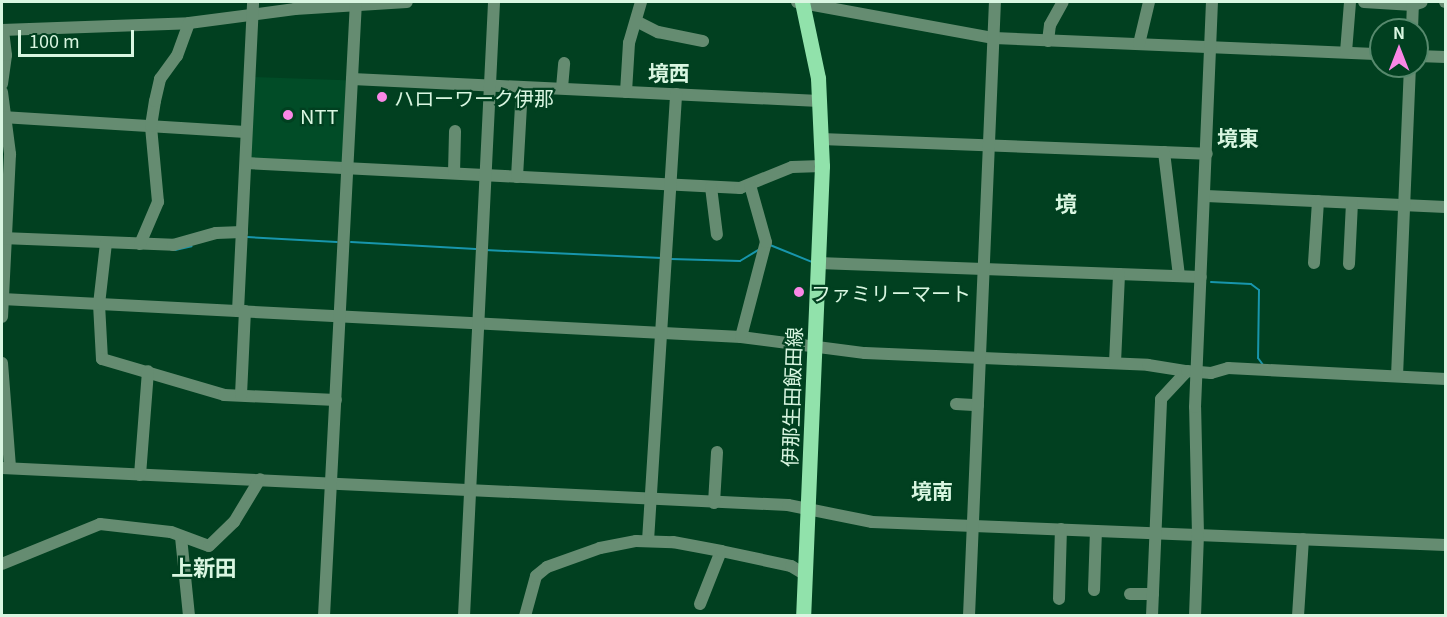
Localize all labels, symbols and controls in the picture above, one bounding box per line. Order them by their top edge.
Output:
scale bar [21,18,136,56]
north arrow [1369,18,1429,78]
text: N [1393,20,1405,44]
text: 100 m [29,27,80,53]
district label: 境西 [648,59,690,85]
place label: ハローワーク伊那 [394,85,554,109]
marker: ハローワーク伊那 [375,90,389,104]
place label: NTT [300,103,338,127]
marker: NTT [281,108,295,122]
district label: 境東 [1217,124,1259,150]
district label: 境 [1055,190,1077,216]
place label: ファミリーマート [811,280,971,304]
marker: ファミリーマート [792,285,806,299]
street label: 伊那生田飯田線 [777,327,805,467]
district label: 境南 [911,477,953,503]
district label: 上新田 [171,554,237,580]

